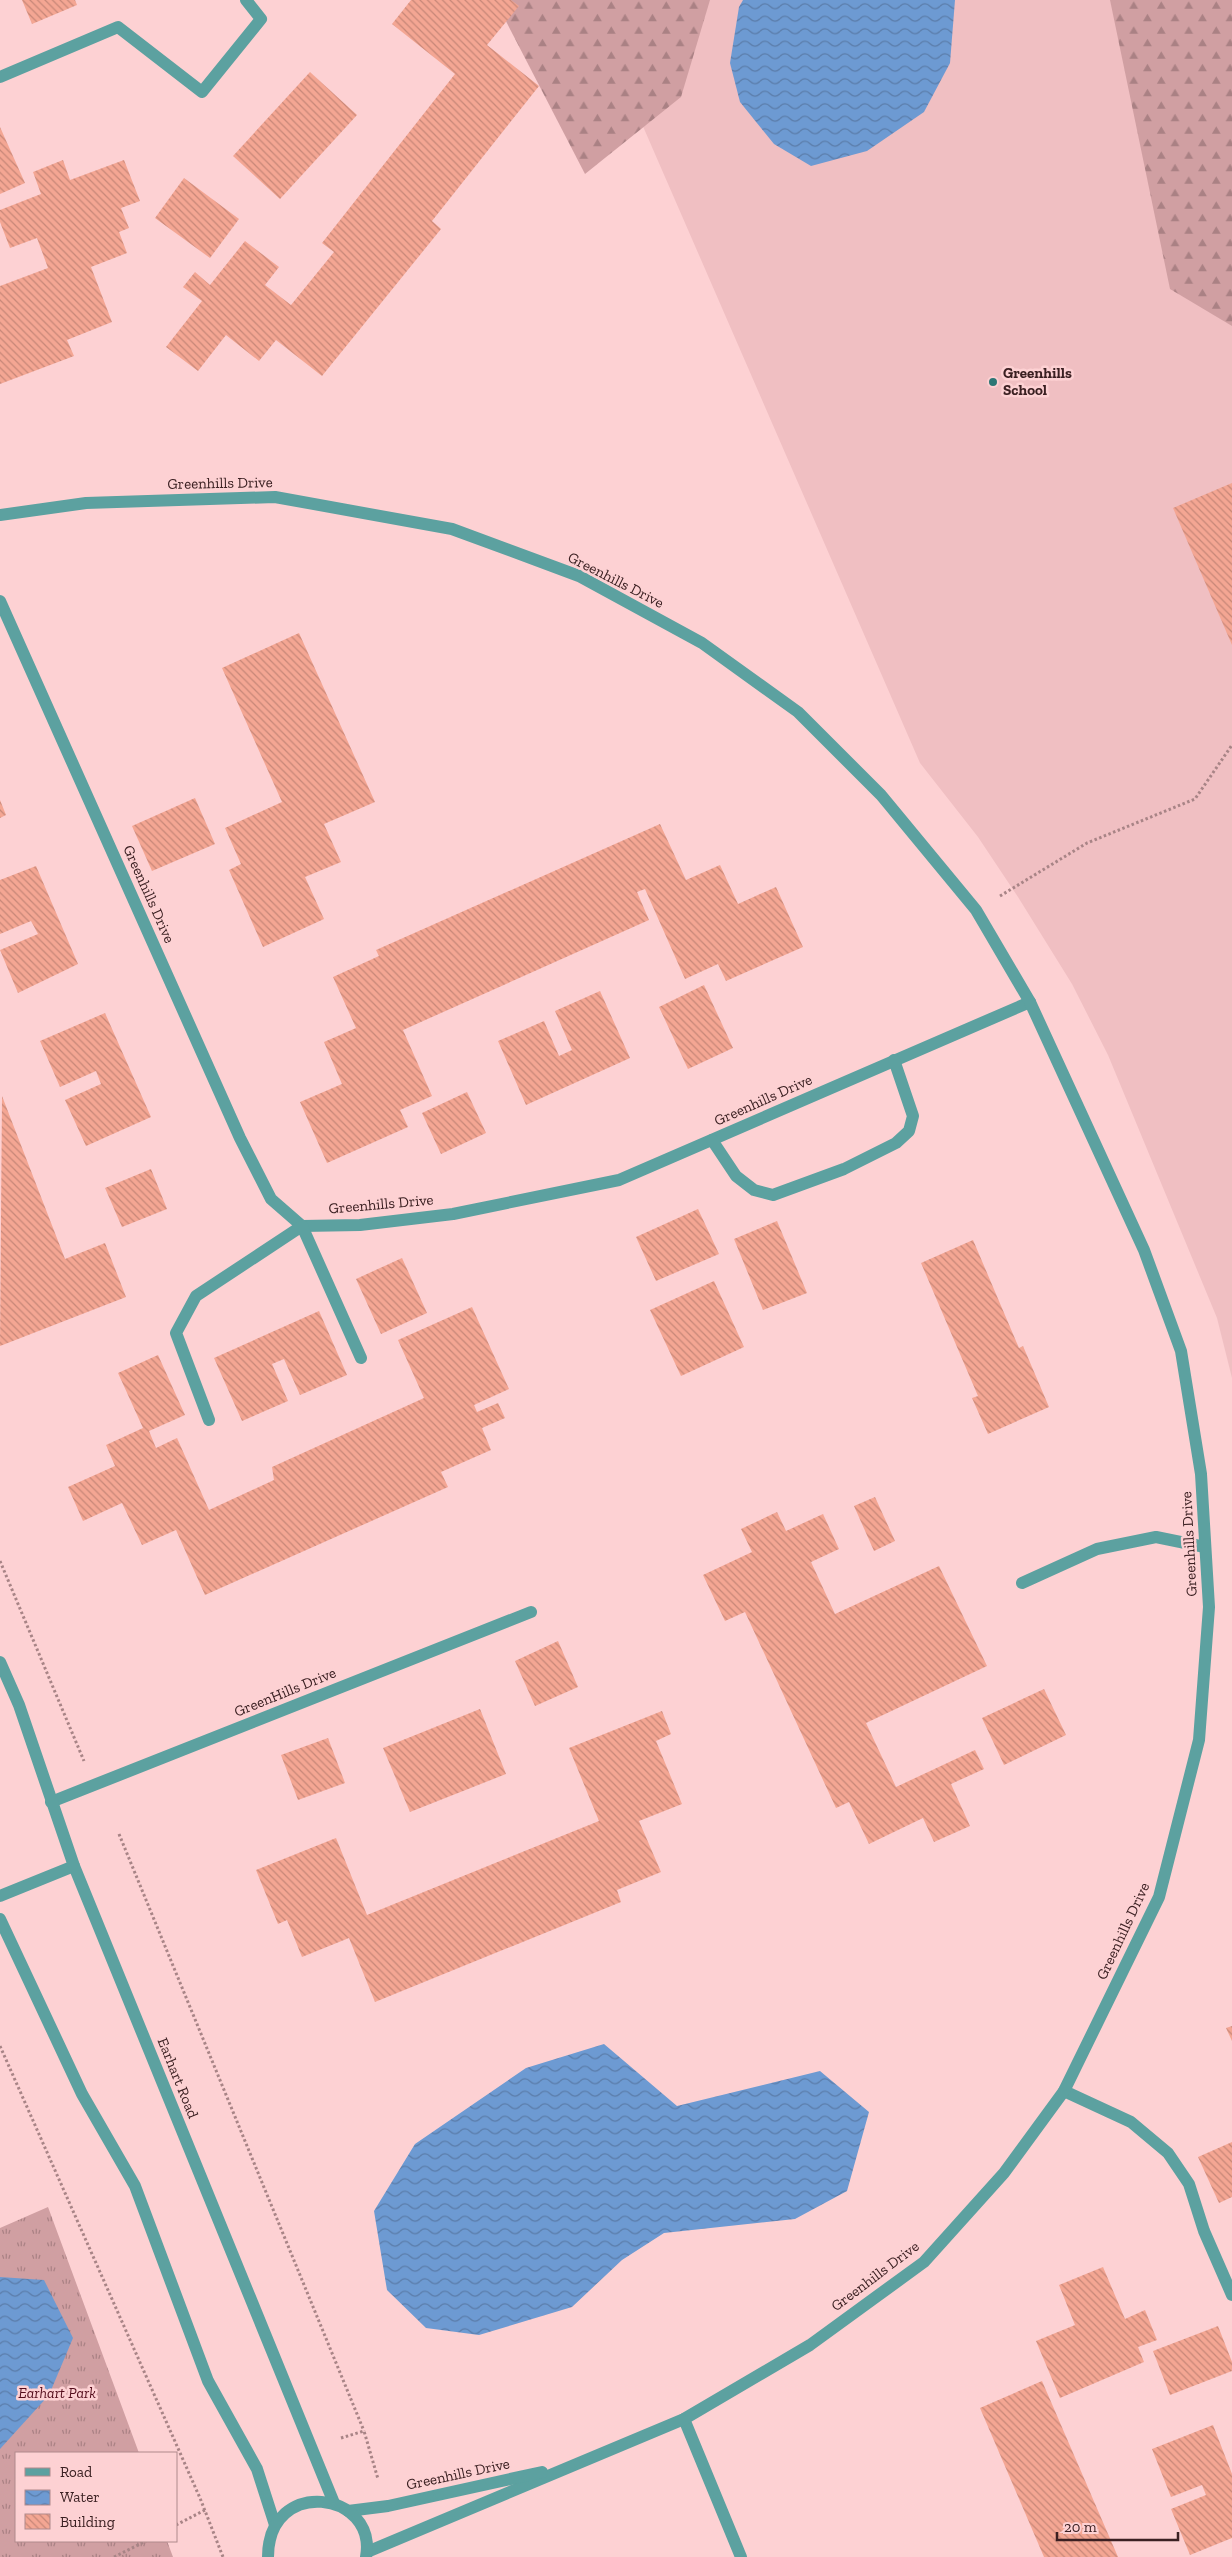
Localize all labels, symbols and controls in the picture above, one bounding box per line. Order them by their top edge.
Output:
place label: Greenhills School [1003,364,1072,399]
marker: Greenhills School [987,376,999,388]
street label: Greenhills Drive [167,473,273,493]
street label: Greenhills Drive [565,548,667,612]
street label: Greenhills Drive [119,842,179,946]
street label: Greenhills Drive [711,1070,815,1130]
street label: Greenhills Drive [328,1190,434,1218]
street label: Greenhills Drive [1177,1491,1201,1597]
street label: GreenHills Drive [231,1663,339,1721]
street label: Greenhills Drive [1093,1880,1153,1982]
street label: Earhart Road [154,2035,203,2122]
street label: Greenhills Drive [828,2237,922,2315]
park label: Earhart Park [18,2384,96,2402]
legend [15,2452,178,2542]
street label: Greenhills Drive [405,2454,511,2494]
text: Road [60,2463,93,2481]
text: Water [60,2488,100,2506]
scale bar [1057,2510,1178,2542]
text: Building [60,2513,115,2531]
text: 20 m [1064,2518,1097,2536]

